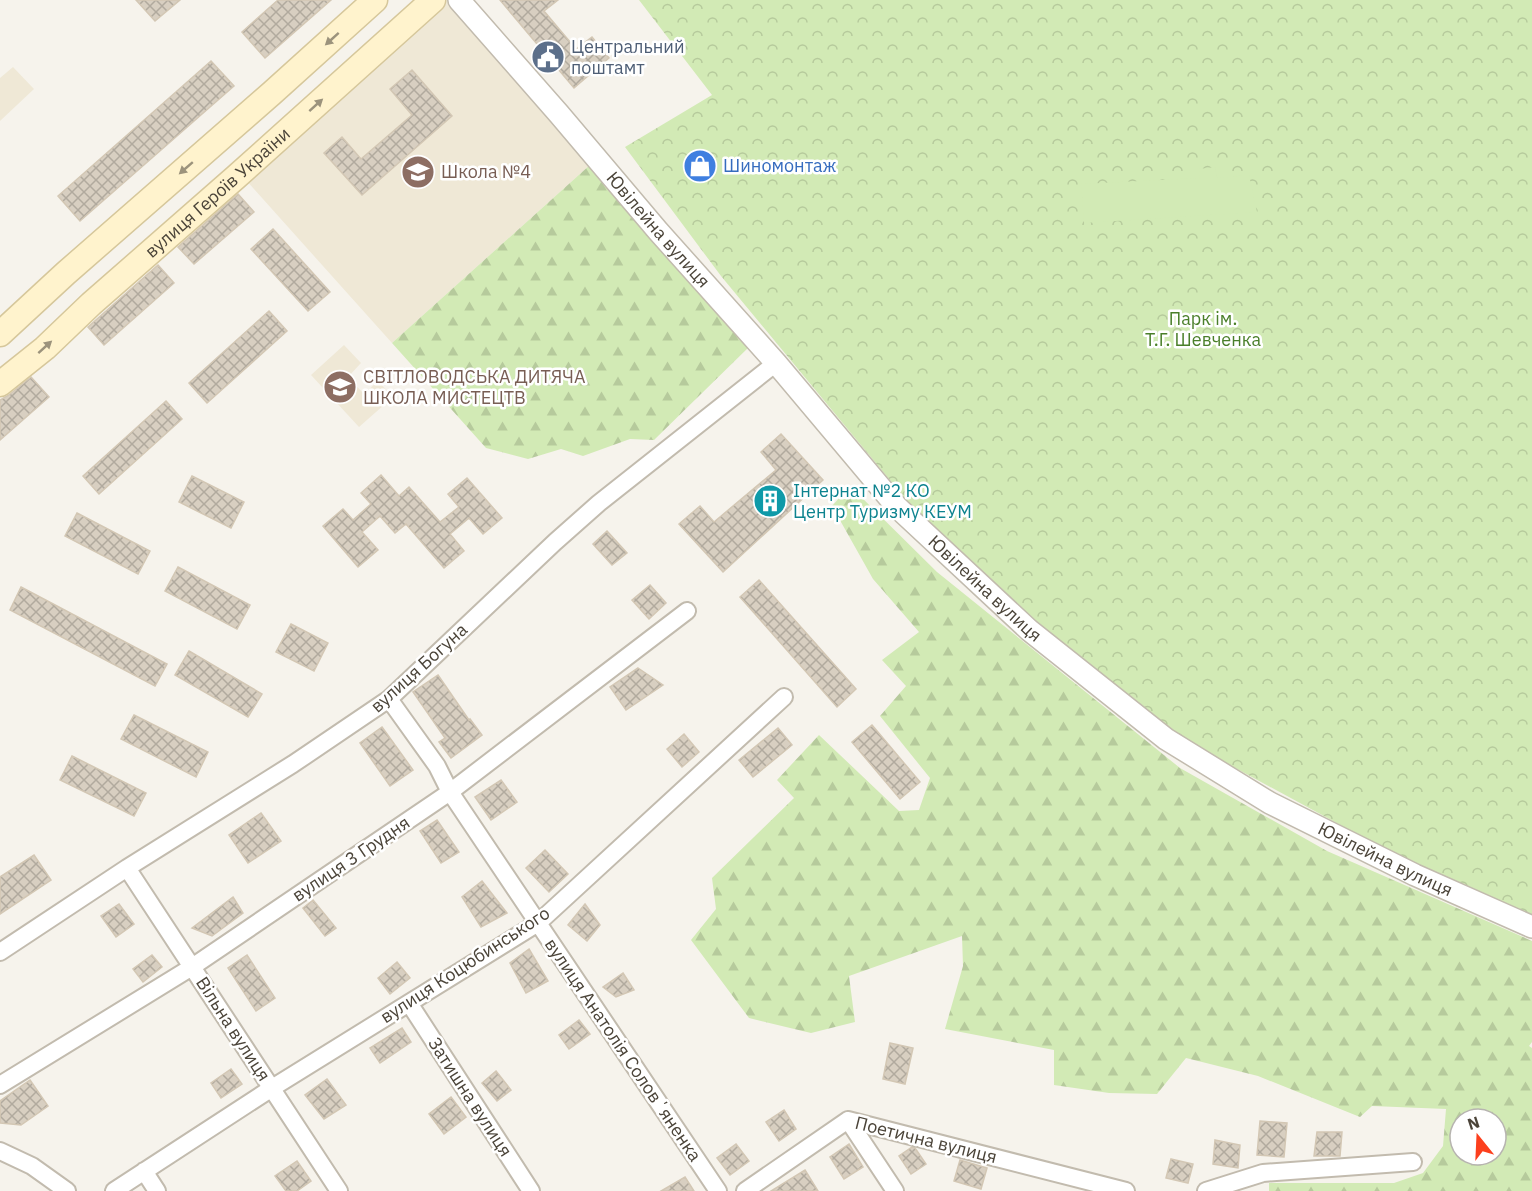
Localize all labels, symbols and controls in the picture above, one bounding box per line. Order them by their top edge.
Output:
one-way arrow [325,32,340,45]
place label: Центральний поштамт [571,35,685,79]
public building icon: Центральний поштамт [530,39,566,75]
one-way arrow [308,99,323,112]
street label: вулиця Героїв України [140,122,295,262]
shop icon: Шиномонтаж [682,148,718,184]
school or university icon: Школа №4 [400,154,436,190]
place label: Шиномонтаж [723,154,837,177]
place label: Школа №4 [441,160,531,183]
one-way arrow [179,161,194,174]
street label: Ювілейна вулиця [602,167,715,292]
park label: Парк ім. Т.Г. Шевченка [1145,307,1262,351]
one-way arrow [37,341,52,354]
place label: СВІТЛОВОДСЬКА ДИТЯЧА ШКОЛА МИСТЕЦТВ [363,365,586,409]
school or university icon: СВІТЛОВОДСЬКА ДИТЯЧА ШКОЛА МИСТЕЦТВ [322,369,358,405]
place label: Інтернат №2 КО Центр Туризму КЕУМ [793,479,972,523]
building icon: Інтернат №2 КО Центр Туризму КЕУМ [752,483,788,519]
street label: Ювілейна вулиця [924,530,1047,647]
street label: вулиця Богуна [365,618,472,717]
street label: вулиця 3 Грудня [288,811,414,906]
street label: Ювілейна вулиця [1314,817,1456,901]
street label: вулиця Коцюбинського [376,901,554,1028]
street label: вулиця Анатолія Соловʼяненка [540,934,707,1166]
street label: Вільна вулиця [191,972,276,1085]
street label: Затишна вулиця [423,1033,518,1161]
north arrow [1448,1107,1508,1167]
street label: Поетична вулиця [853,1111,999,1168]
text: N [1465,1111,1482,1134]

